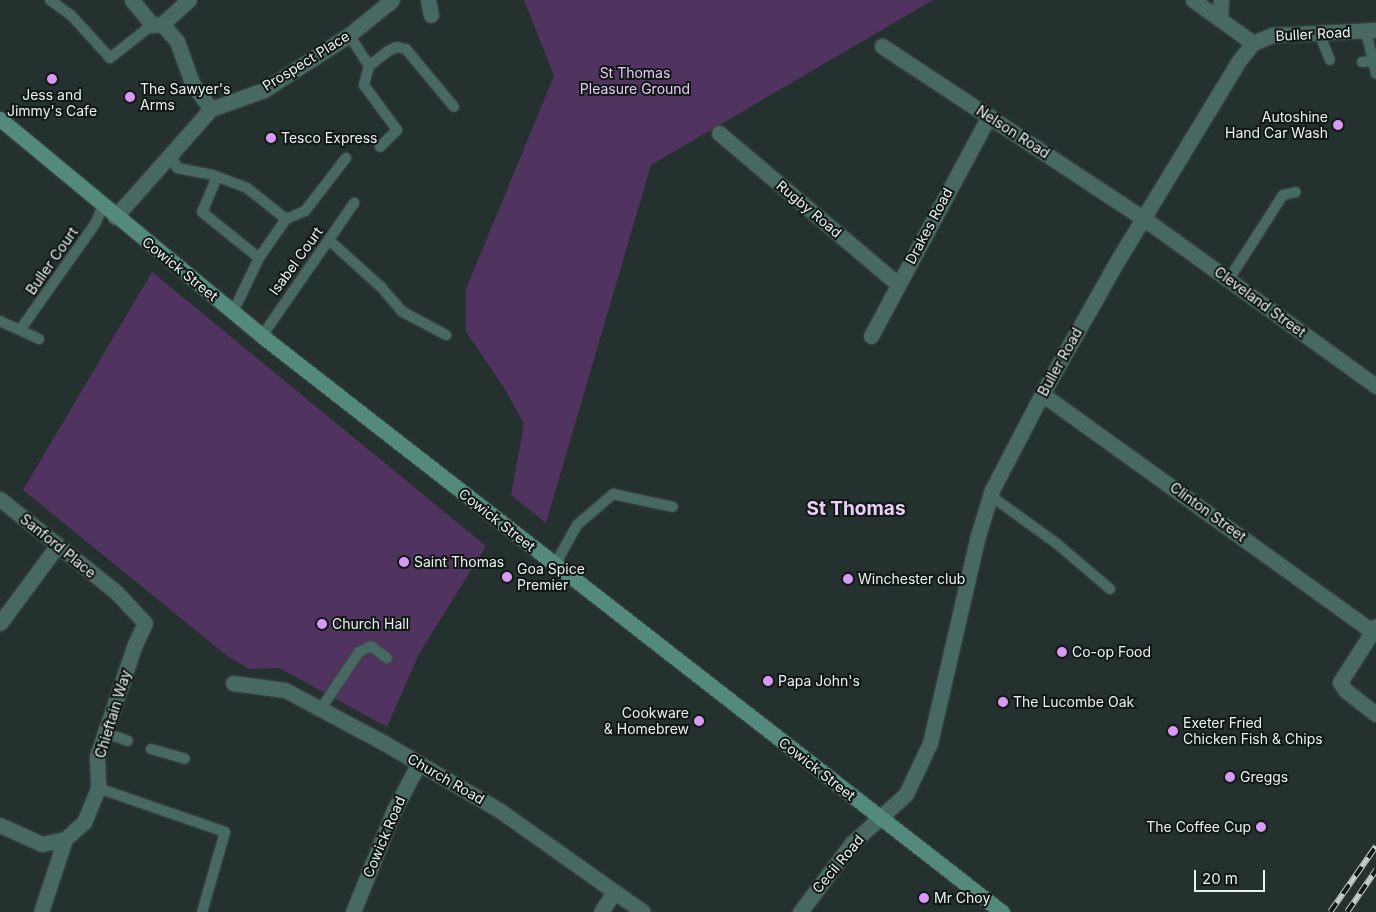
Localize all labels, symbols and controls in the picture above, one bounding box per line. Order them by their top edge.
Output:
street label: Buller Road [1275,24,1351,44]
street label: Prospect Place [259,28,353,94]
park label: St Thomas Pleasure Ground [580,65,690,98]
marker: Jess and Jimmy's Cafe [46,73,58,85]
place label: The Sawyer's Arms [140,81,230,114]
place label: Jess and Jimmy's Cafe [7,87,97,120]
marker: The Sawyer's Arms [124,91,136,103]
street label: Nelson Road [973,102,1053,162]
place label: Autoshine Hand Car Wash [1225,109,1328,142]
marker: Autoshine Hand Car Wash [1332,119,1344,131]
place label: Tesco Express [281,130,377,146]
marker: Tesco Express [265,132,277,144]
street label: Rugby Road [773,177,845,241]
street label: Drakes Road [902,185,956,267]
street label: Buller Court [23,224,81,298]
street label: Isabel Court [266,224,326,298]
street label: Cowick Street [139,233,221,305]
street label: Cleveland Street [1211,263,1309,341]
street label: Buller Road [1034,325,1086,399]
street label: Clinton Street [1167,479,1249,545]
street label: Cowick Street [455,485,539,555]
district label: St Thomas [806,498,906,520]
street label: Sanford Place [17,510,99,582]
place label: Saint Thomas [414,554,504,570]
marker: Saint Thomas [398,556,410,568]
place label: Goa Spice Premier [517,561,585,594]
marker: Goa Spice Premier [501,571,513,583]
place label: Winchester club [858,571,965,587]
marker: Winchester club [842,573,854,585]
place label: Church Hall [332,616,409,632]
marker: Church Hall [316,618,328,630]
place label: Co-op Food [1072,644,1151,660]
marker: Co-op Food [1056,646,1068,658]
street label: Chieftain Way [92,668,134,760]
place label: Papa John's [778,673,860,689]
marker: Papa John's [762,675,774,687]
place label: The Lucombe Oak [1013,694,1134,710]
marker: The Lucombe Oak [997,696,1009,708]
place label: Cookware & Homebrew [604,705,689,738]
marker: Cookware & Homebrew [693,715,705,727]
place label: Exeter Fried Chicken Fish & Chips [1183,715,1323,748]
marker: Exeter Fried Chicken Fish & Chips [1167,725,1179,737]
street label: Cowick Street [775,734,859,804]
street label: Church Road [405,750,487,808]
place label: Greggs [1240,769,1288,785]
marker: Greggs [1224,771,1236,783]
street label: Cowick Road [359,794,409,880]
place label: The Coffee Cup [1146,819,1251,835]
marker: The Coffee Cup [1255,821,1267,833]
street label: Cecil Road [809,831,867,897]
scale bar [1196,860,1267,892]
text: 20 m [1202,869,1238,888]
place label: Mr Choy [934,890,990,906]
marker: Mr Choy [918,892,930,904]

